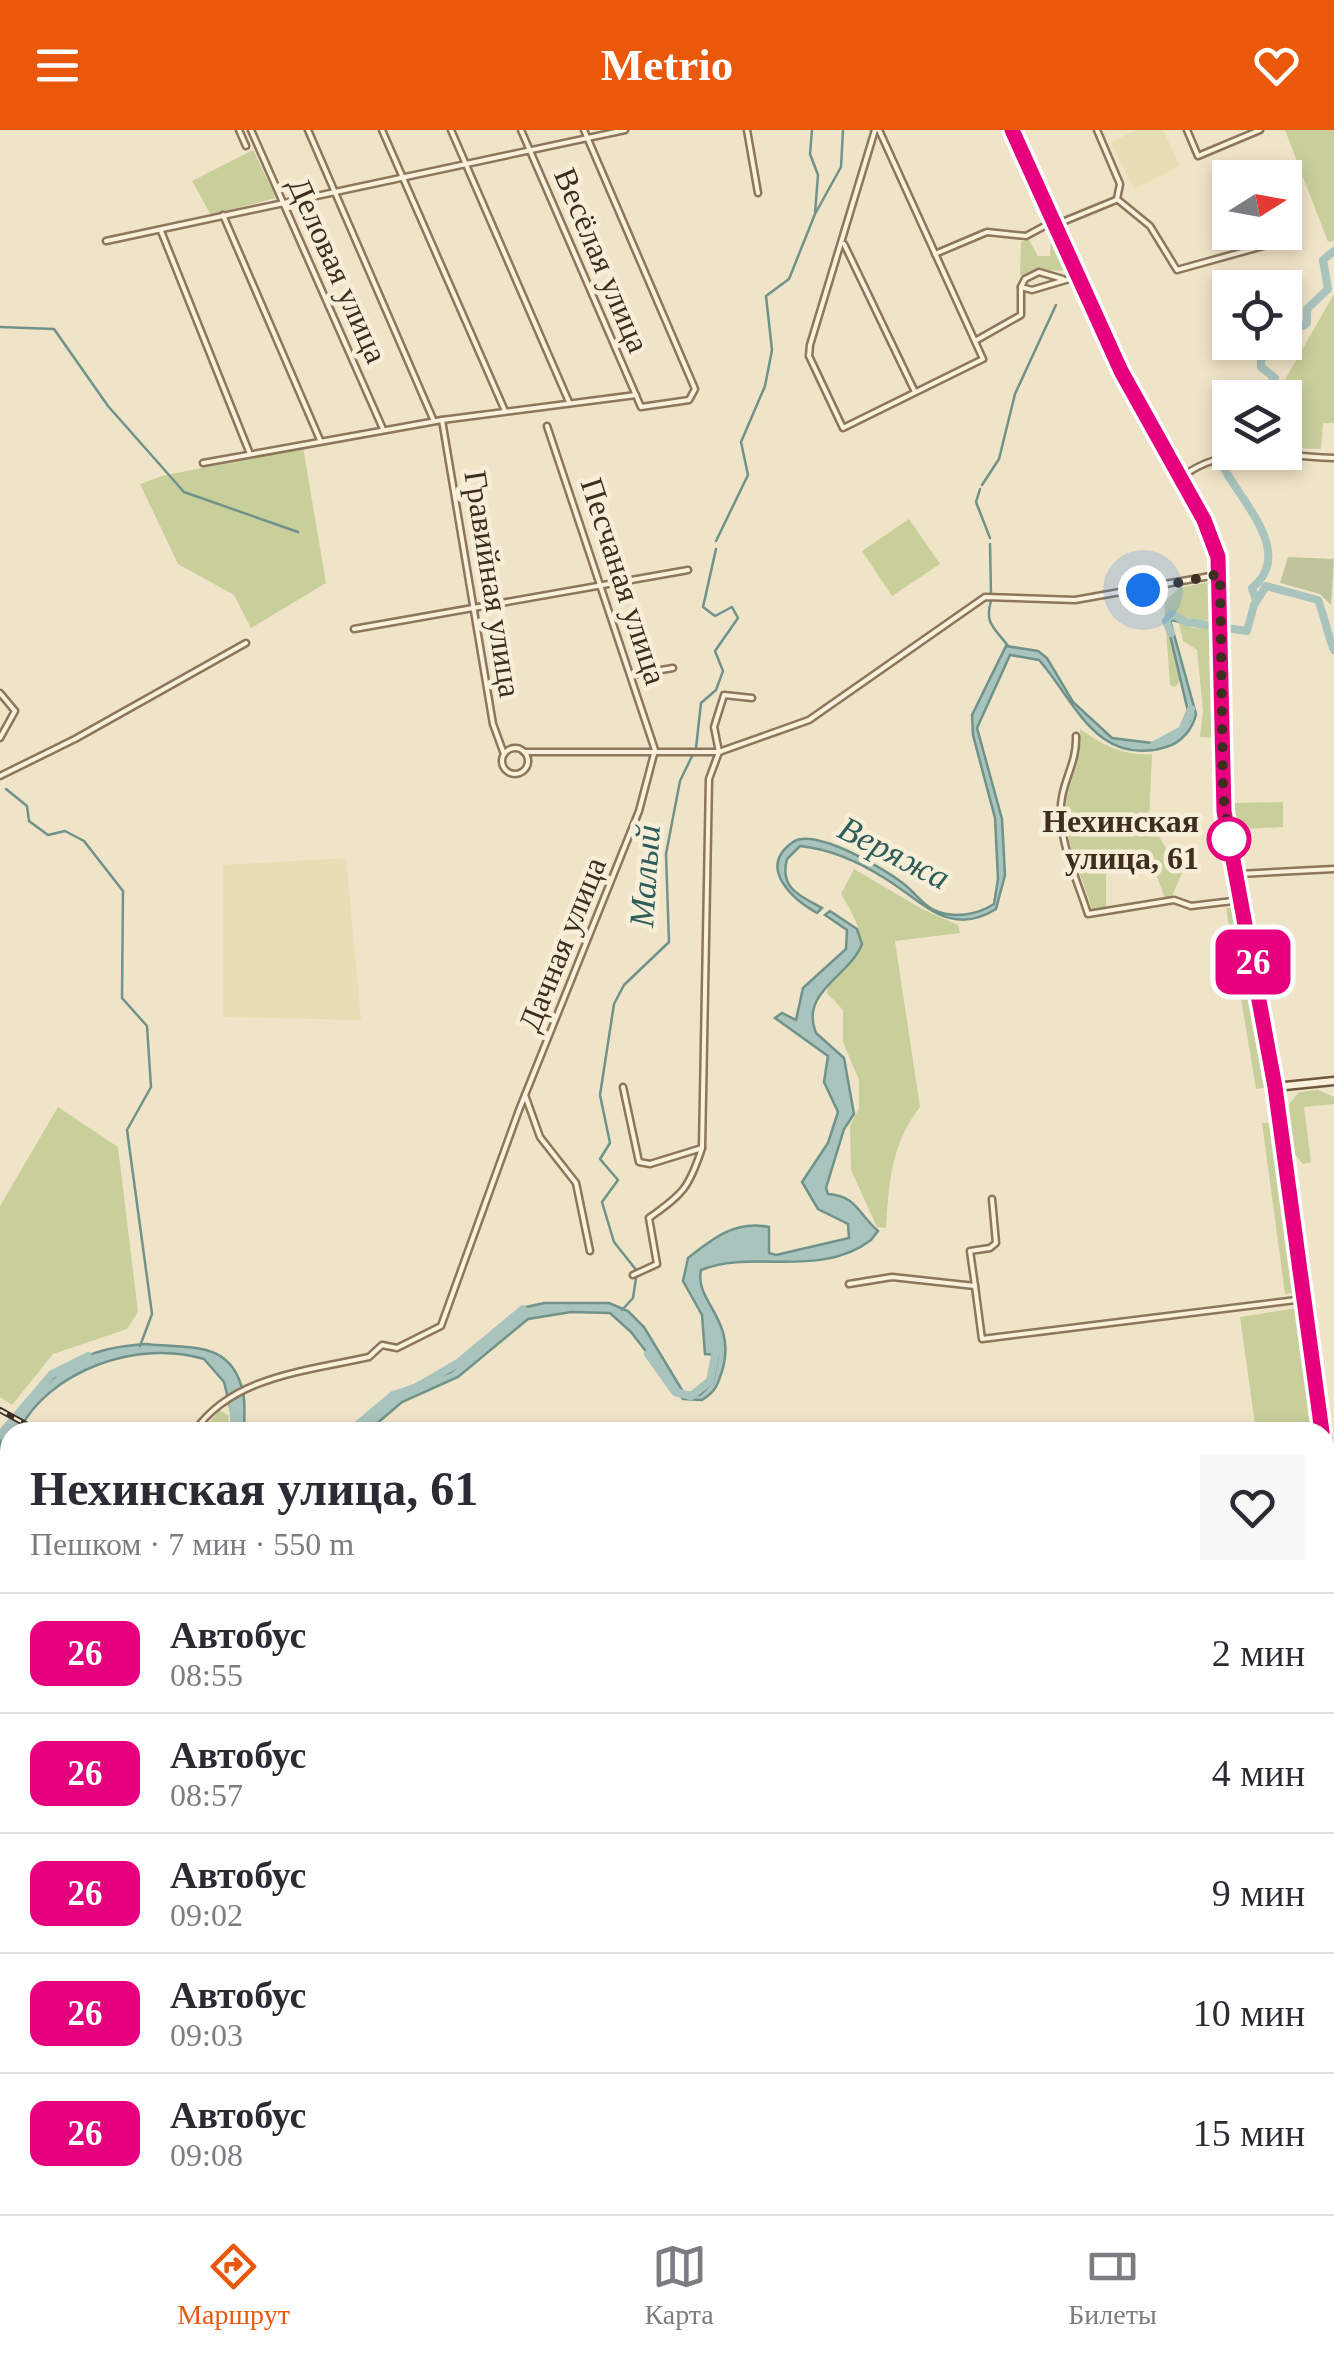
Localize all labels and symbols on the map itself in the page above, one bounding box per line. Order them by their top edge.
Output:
north arrow [1212,160,1302,250]
street label: Весёлая улица [547,162,657,358]
street label: Деловая улица [281,172,395,368]
street label: Гравийная улица [457,468,529,700]
street label: Песчаная улица [574,473,674,689]
your location [1118,565,1168,615]
place label: Нехинская улица, 61 [1042,803,1199,876]
water label: Веряжа [832,808,956,898]
marker: Нехинская улица, 61 [1208,818,1250,860]
water label: Малый [622,823,668,930]
street label: Дачная улица [511,852,613,1036]
line badge: 26 [1208,930,1298,994]

